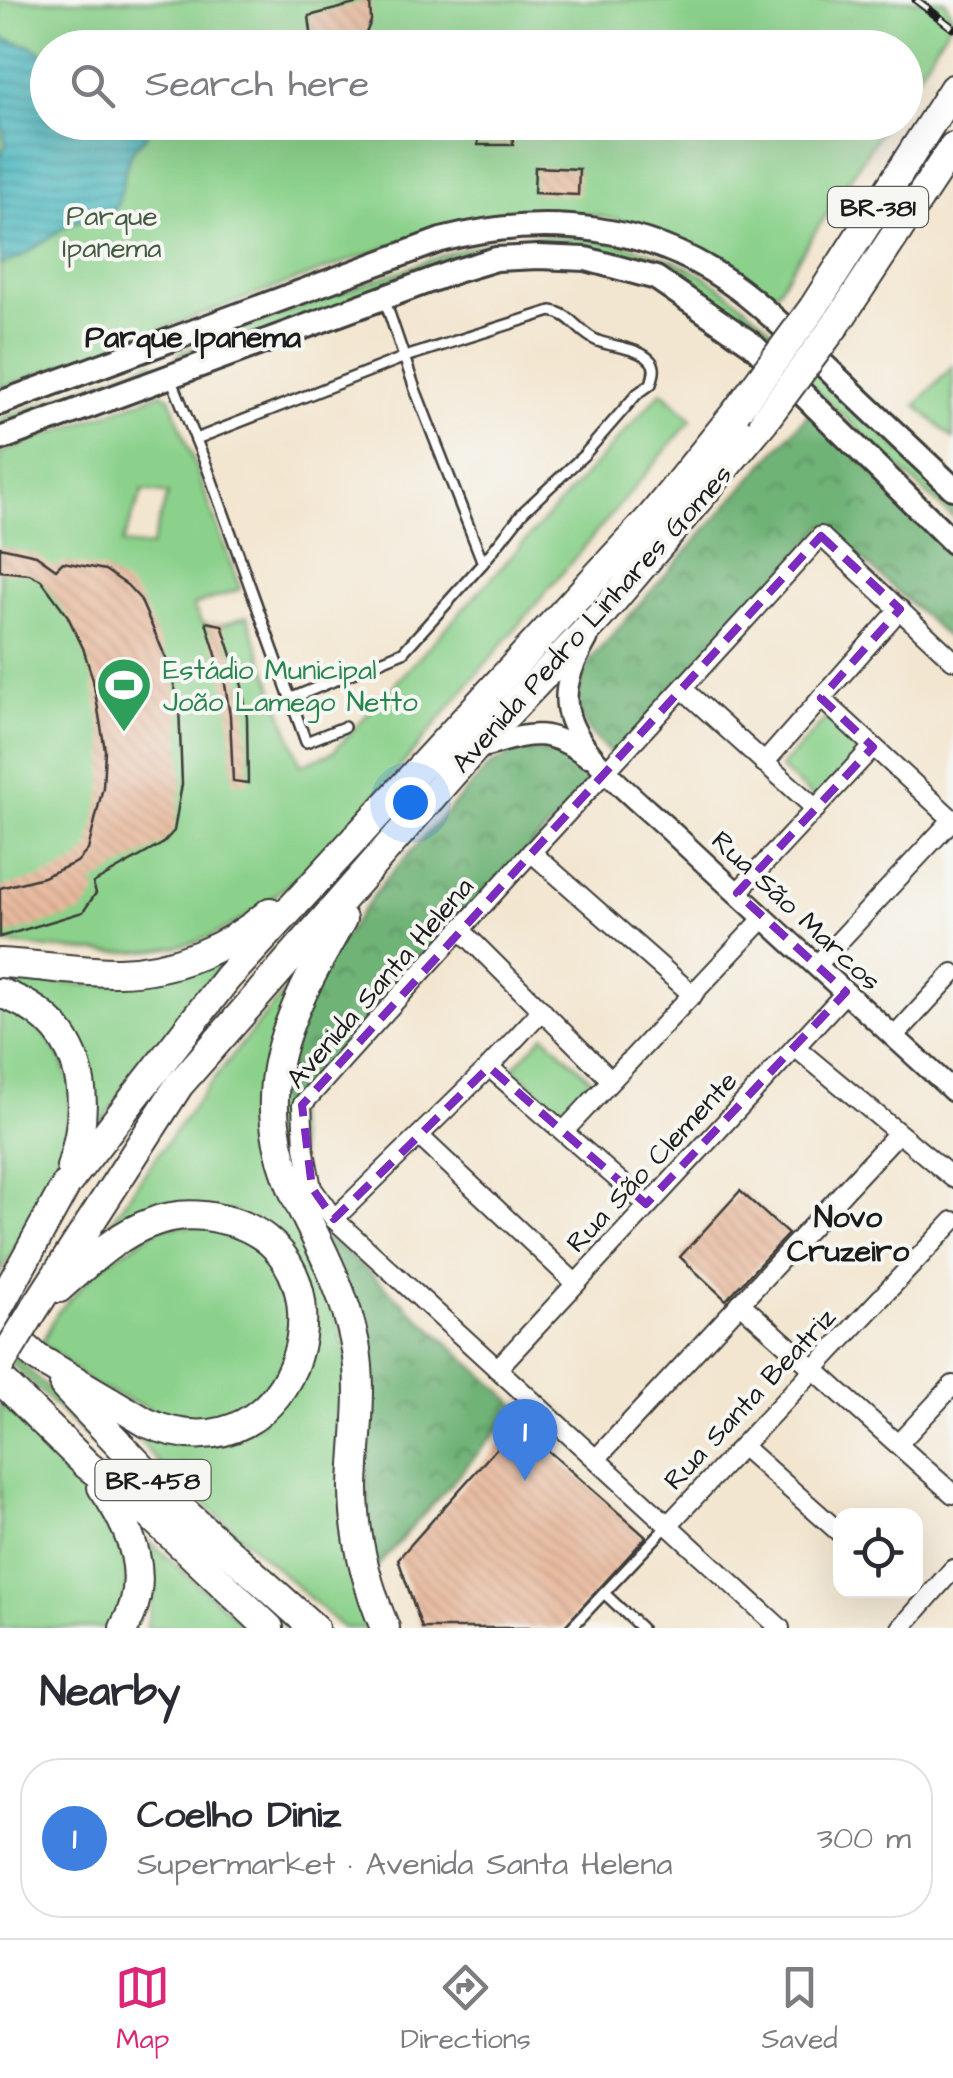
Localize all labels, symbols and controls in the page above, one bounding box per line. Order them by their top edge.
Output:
search box [30,30,923,140]
icon: search [65,58,120,113]
text: Search here [145,59,369,111]
road number: BR-381 [828,187,928,227]
park label: Parque Ipanema [62,197,162,268]
district label: Parque Ipanema [85,317,302,360]
street label: Avenida Pedro Linhares Gomes [443,456,741,782]
place label: Estádio Municipal João Lamego Netto [163,651,418,723]
sports icon: Estádio Municipal João Lamego Netto [94,655,154,734]
your location [385,777,436,828]
street label: Rua São Marcos [703,822,889,1000]
street label: Avenida Santa Helena [277,869,483,1097]
street label: Rua São Clemente [557,1063,747,1261]
district label: Novo Cruzeiro [787,1197,909,1273]
street label: Rua Santa Beatriz [655,1299,845,1499]
pin: 1 [492,1398,558,1481]
road number: BR-458 [96,1460,210,1500]
map controls [833,1508,923,1598]
button: locate [833,1508,923,1598]
text: Nearby [40,1664,180,1722]
text: Coelho Diniz [137,1790,341,1842]
text: 1 [72,1816,77,1861]
text: 300 m [817,1816,911,1861]
text: Supermarket · Avenida Santa Helena [137,1842,672,1887]
tab: Map [115,1960,170,2059]
tab: Directions [401,1960,531,2059]
tab: Saved [761,1960,838,2059]

